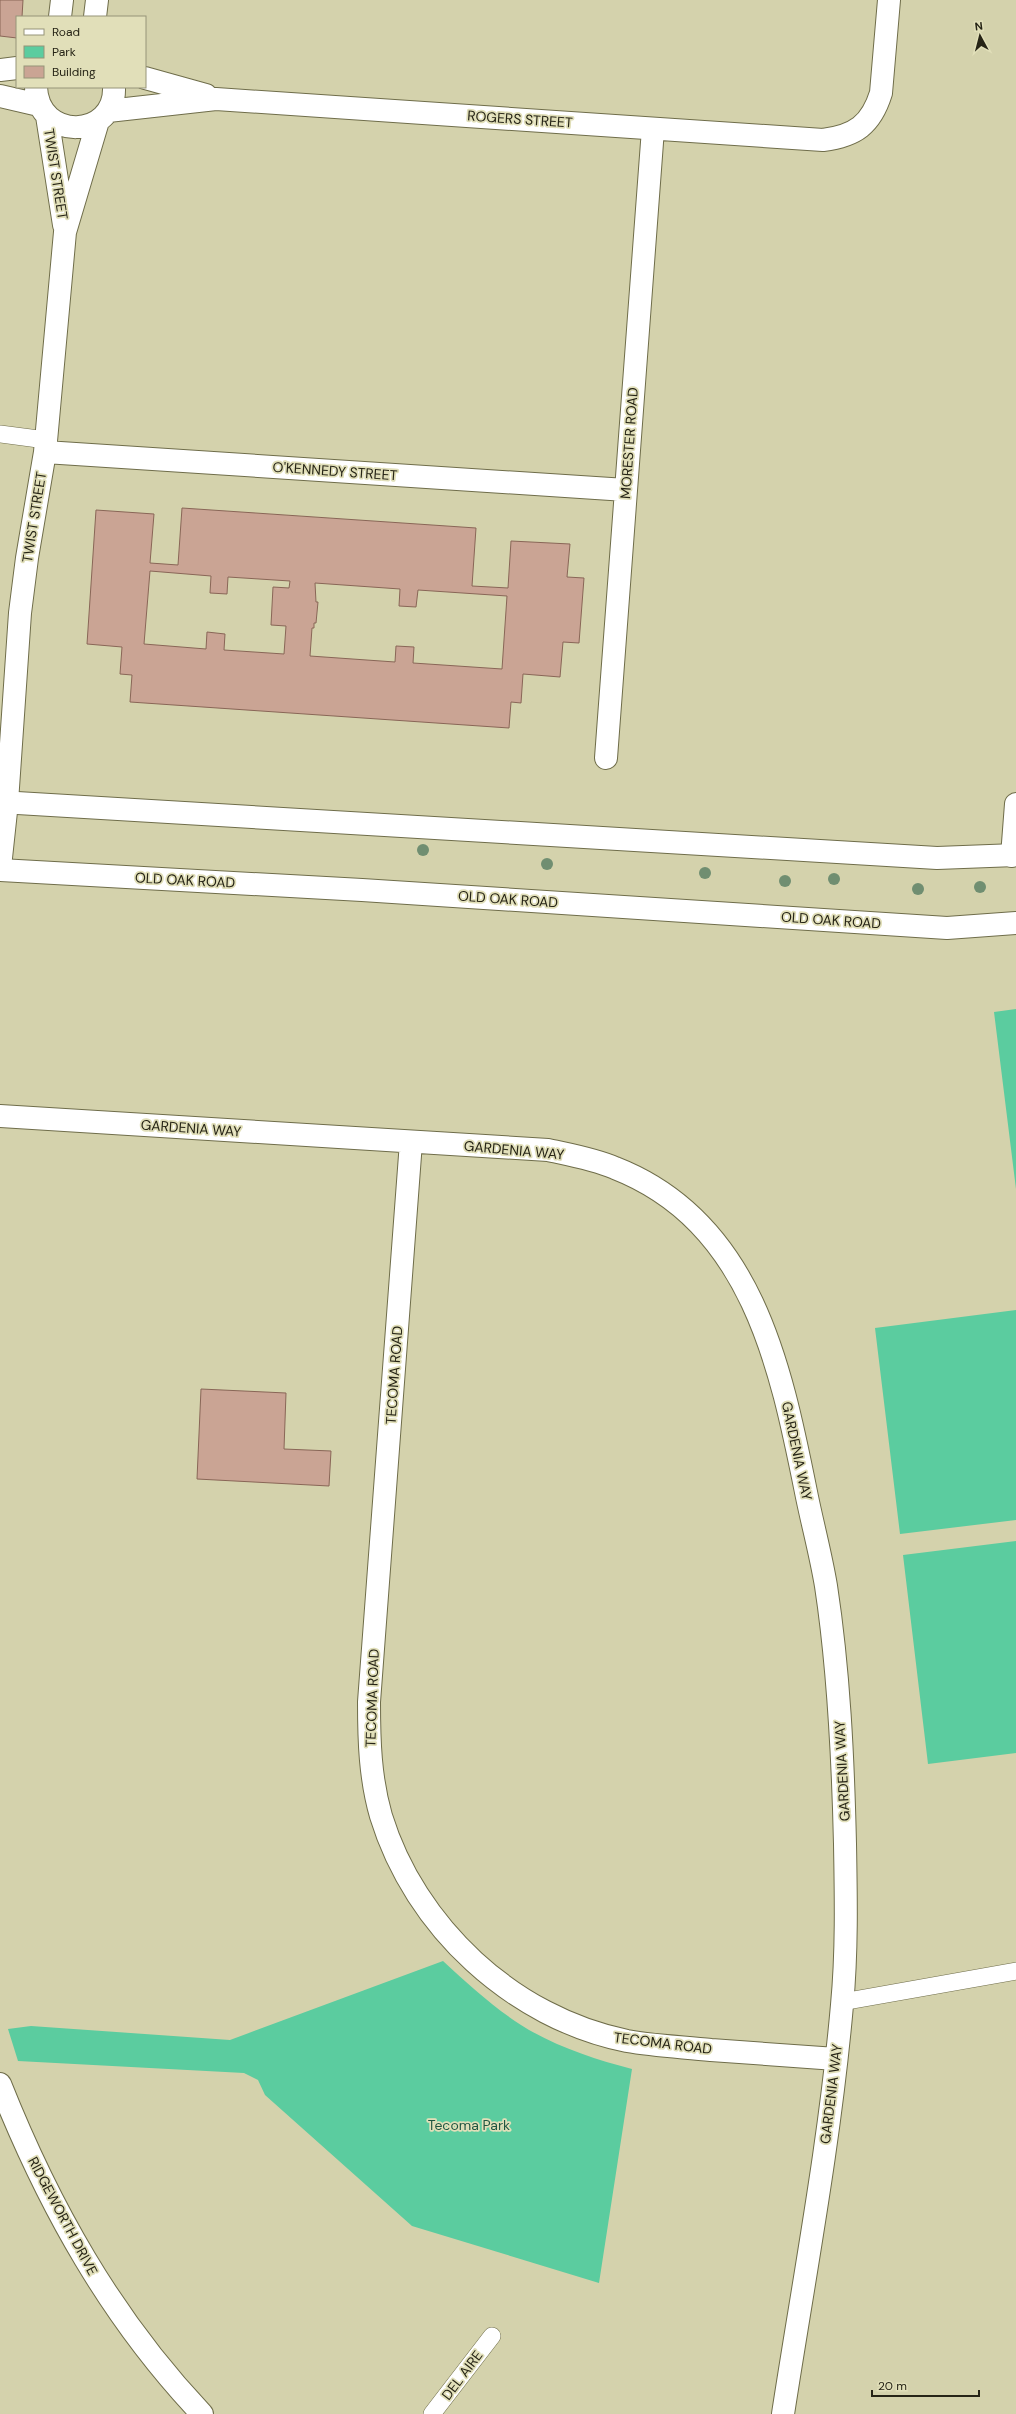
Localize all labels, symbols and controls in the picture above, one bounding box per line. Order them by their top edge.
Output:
legend [16,16,146,88]
north arrow [960,16,1000,56]
text: N [974,19,984,34]
text: Road [52,24,80,40]
text: Park [52,44,76,60]
text: Building [52,64,96,80]
street label: ROGERS STREET [467,106,573,132]
street label: TWIST STREET [40,127,72,221]
street label: MORESTER ROAD [616,387,642,499]
street label: O'KENNEDY STREET [272,458,398,484]
street label: TWIST STREET [18,470,50,564]
street label: OLD OAK ROAD [134,868,236,892]
street label: OLD OAK ROAD [457,887,559,911]
street label: OLD OAK ROAD [780,908,882,932]
street label: GARDENIA WAY [140,1116,242,1140]
street label: GARDENIA WAY [463,1137,565,1163]
street label: TECOMA ROAD [382,1325,406,1425]
street label: GARDENIA WAY [778,1400,816,1502]
street label: TECOMA ROAD [361,1648,383,1748]
street label: GARDENIA WAY [830,1720,854,1822]
street label: TECOMA ROAD [613,2028,713,2058]
street label: GARDENIA WAY [816,2043,846,2145]
park label: Tecoma Park [428,2116,510,2134]
street label: RIDGEWORTH DRIVE [24,2154,102,2278]
street label: DEL AIRE [438,2347,487,2403]
scale bar [872,2372,979,2398]
text: 20 m [878,2378,907,2394]

